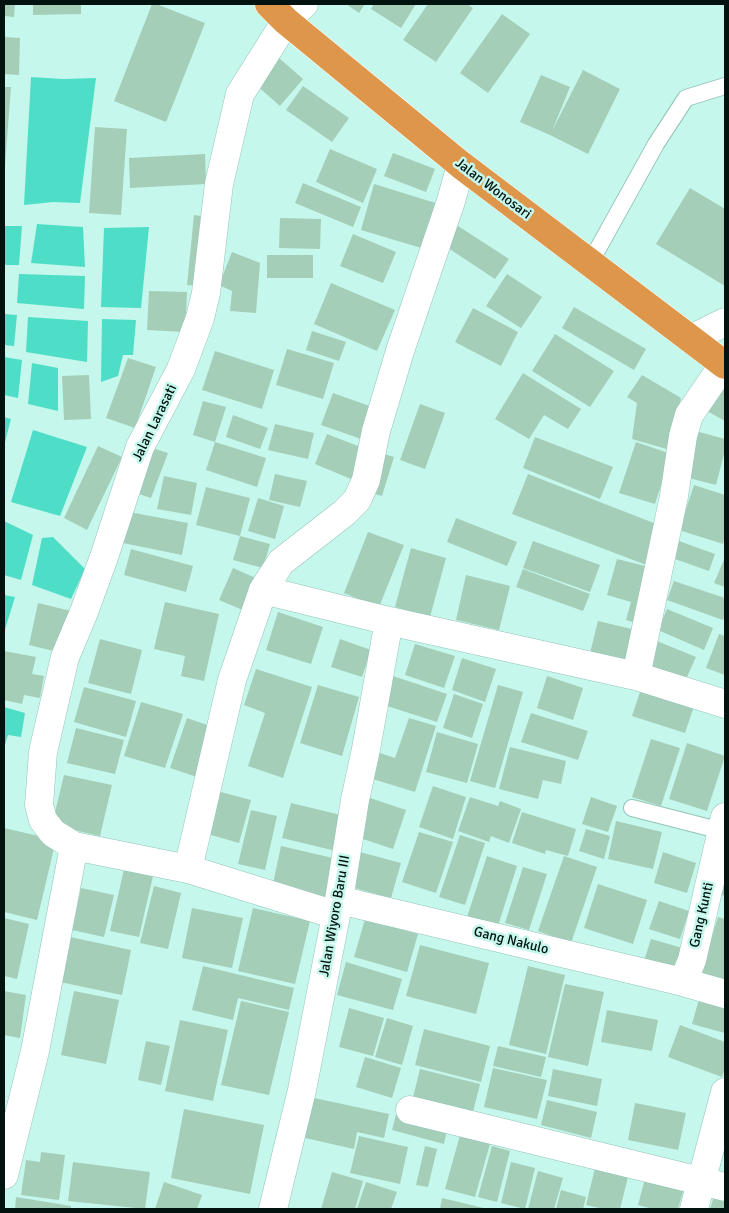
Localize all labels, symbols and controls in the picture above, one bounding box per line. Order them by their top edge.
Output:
street label: Jalan Wonosari [452,155,534,223]
street label: Jalan Larasati [129,382,181,464]
street label: Jalan Wiyoro Baru III [316,854,354,978]
street label: Gang Kunti [686,881,718,949]
street label: Gang Nakulo [472,924,550,958]

